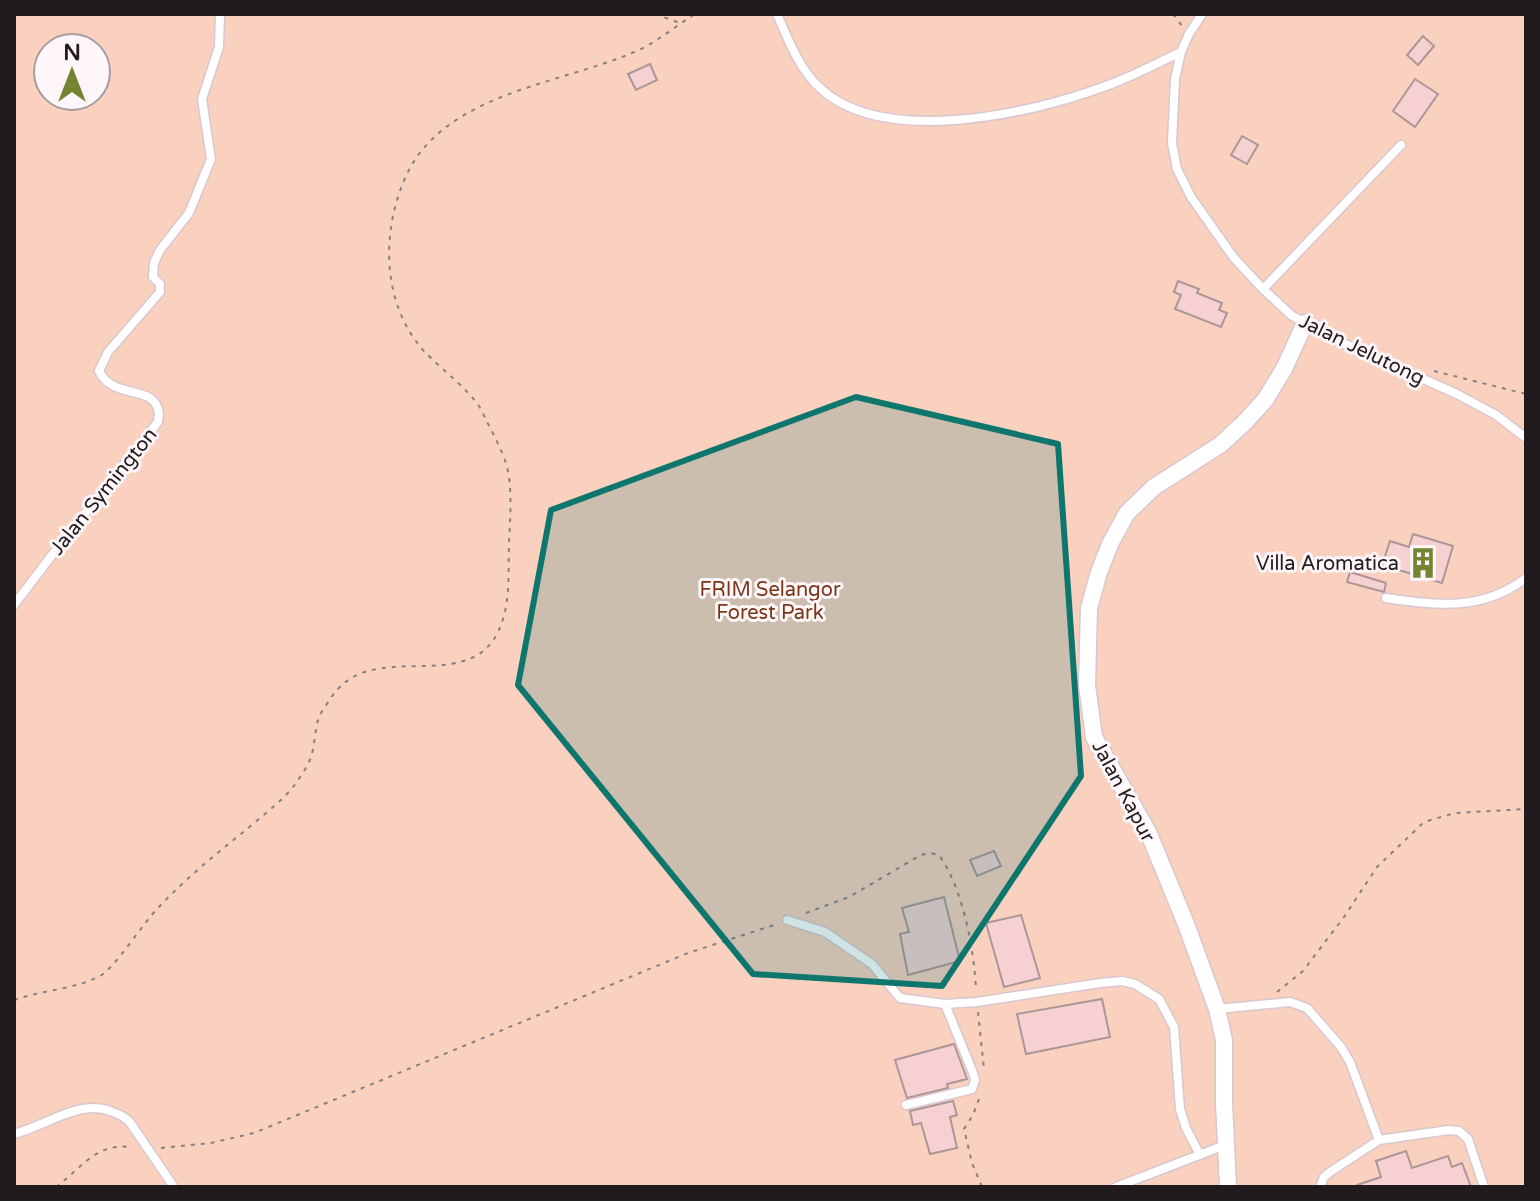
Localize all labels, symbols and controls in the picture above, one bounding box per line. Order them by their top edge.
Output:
north arrow [32,32,112,112]
text: N [63,40,81,66]
street label: Jalan Jelutong [1295,309,1428,391]
street label: Jalan Symington [45,423,162,560]
building icon: Villa Aromatica [1406,546,1440,580]
place label: Villa Aromatica [1256,552,1399,576]
park label: FRIM Selangor Forest Park [699,578,841,625]
street label: Jalan Kapur [1086,737,1160,847]

